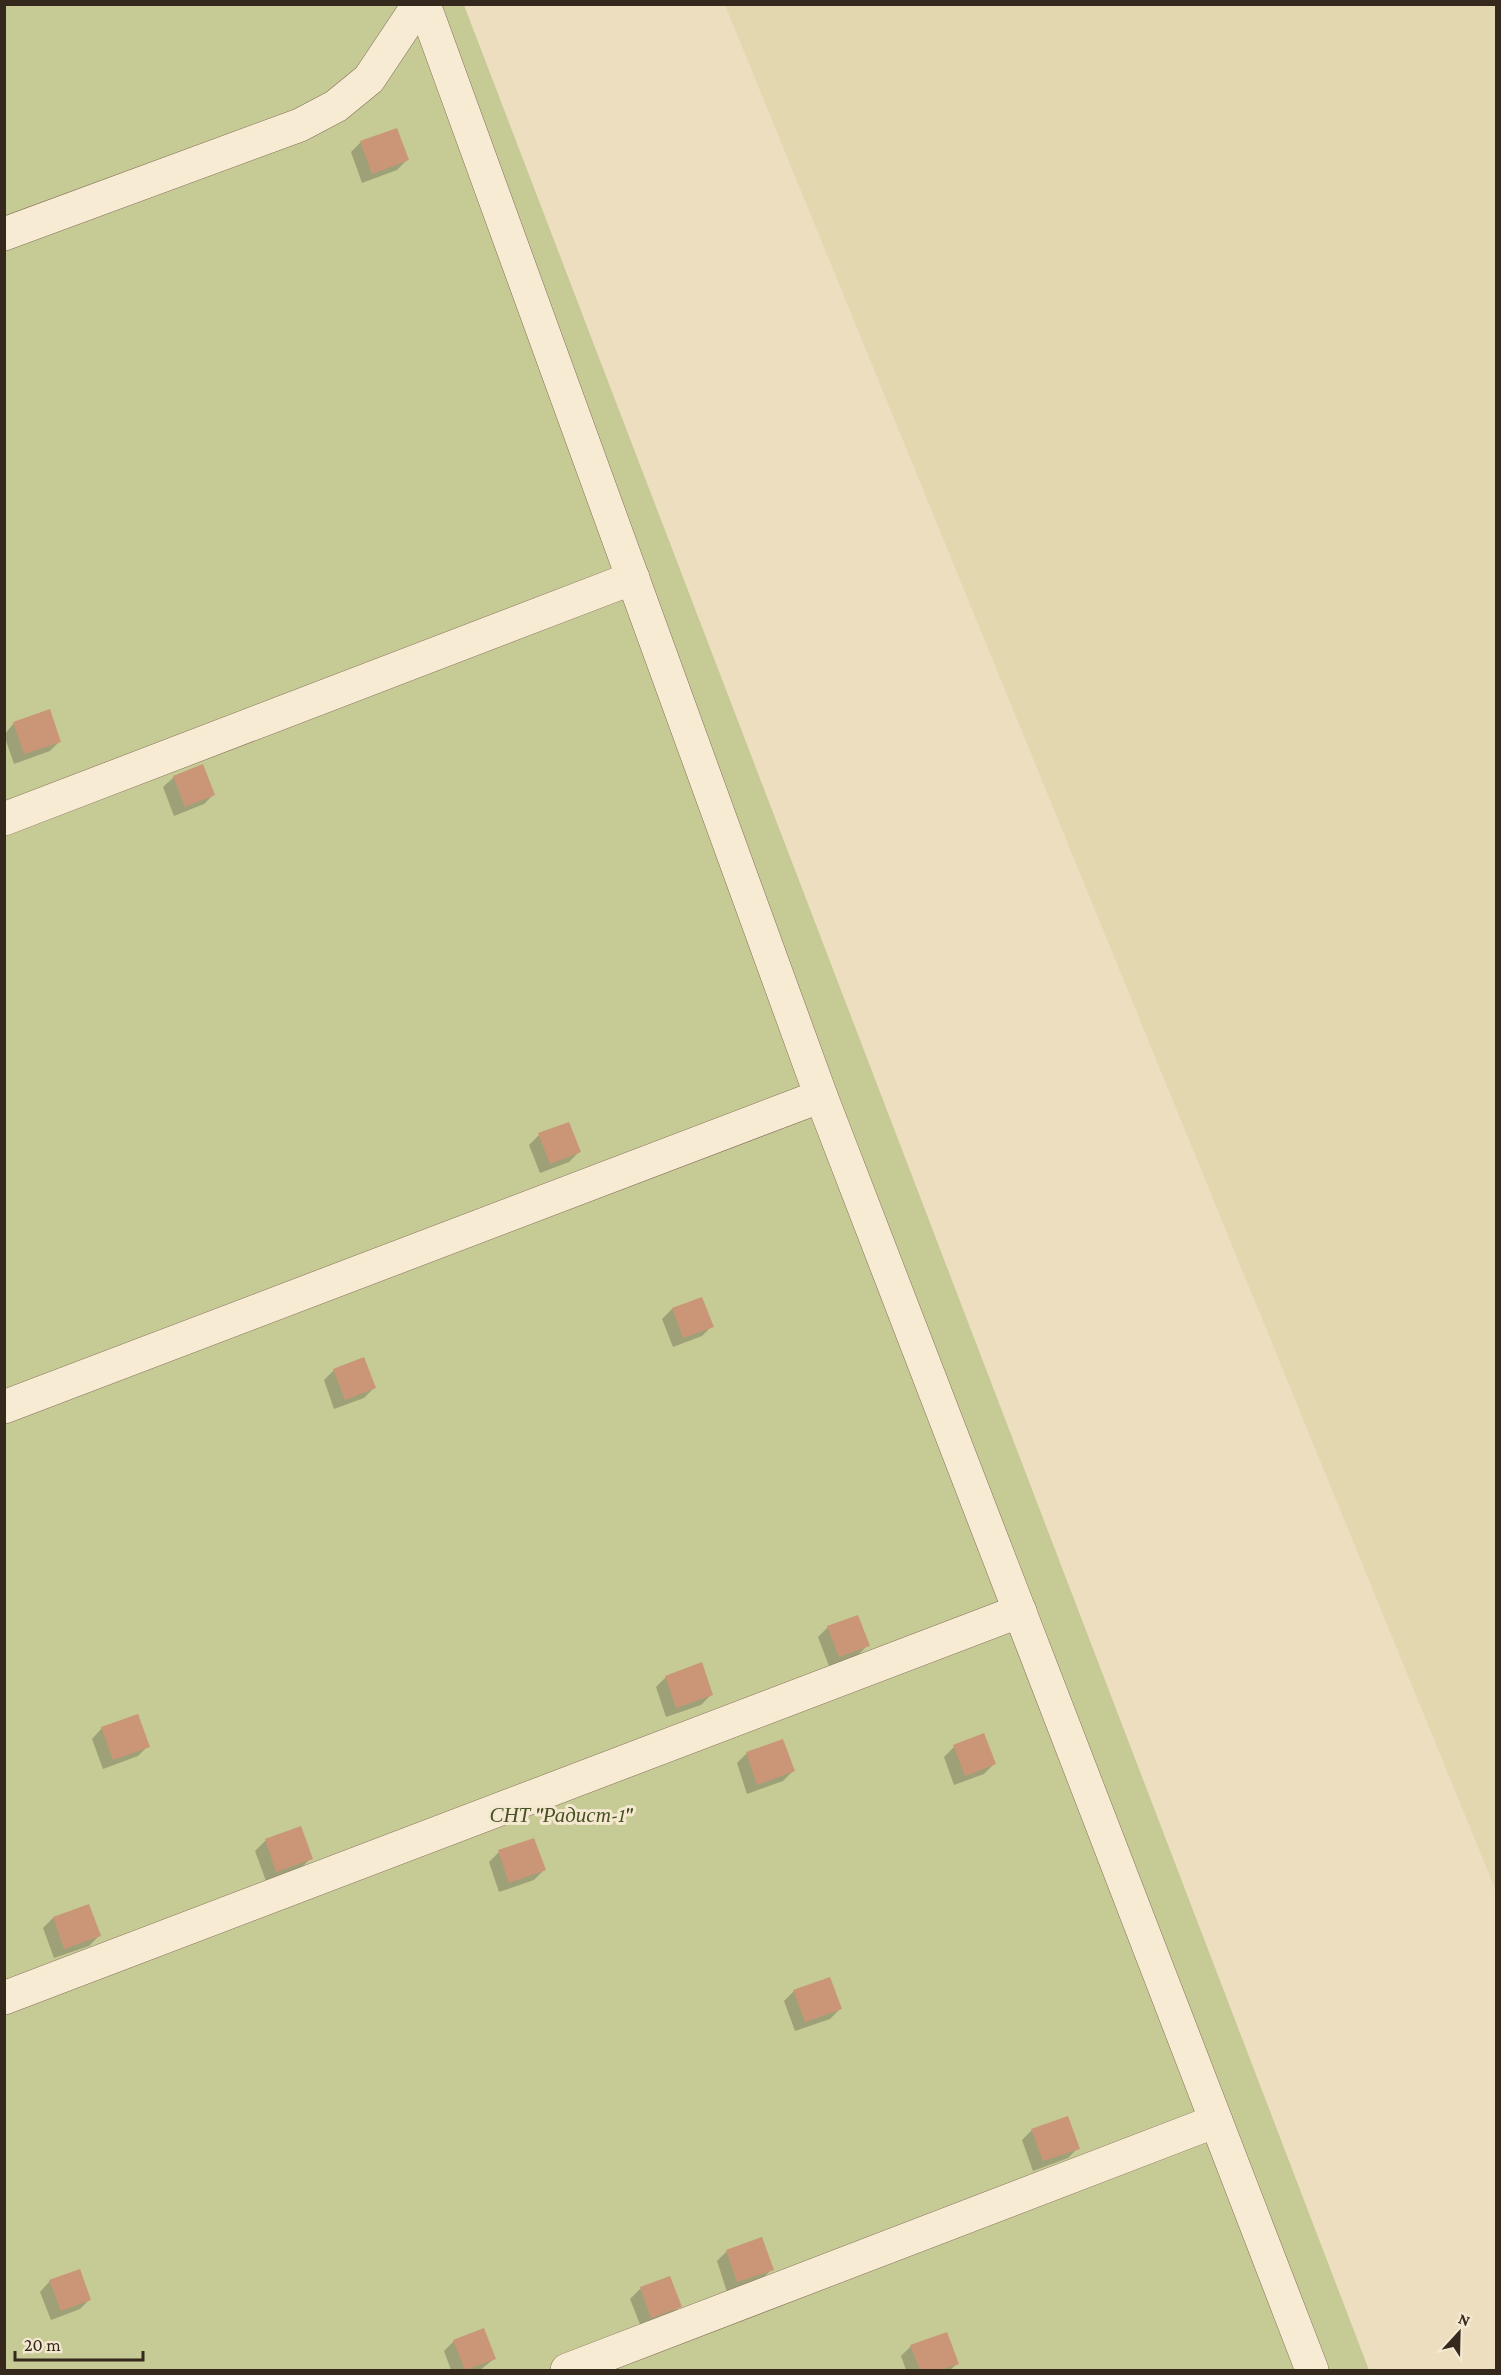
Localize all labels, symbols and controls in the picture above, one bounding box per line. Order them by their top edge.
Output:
park label: СНТ "Радист-1" [489,1803,634,1827]
north arrow [1429,2303,1489,2363]
text: N [1456,2310,1473,2330]
scale bar [15,2324,142,2362]
text: 20 m [24,2335,61,2355]

